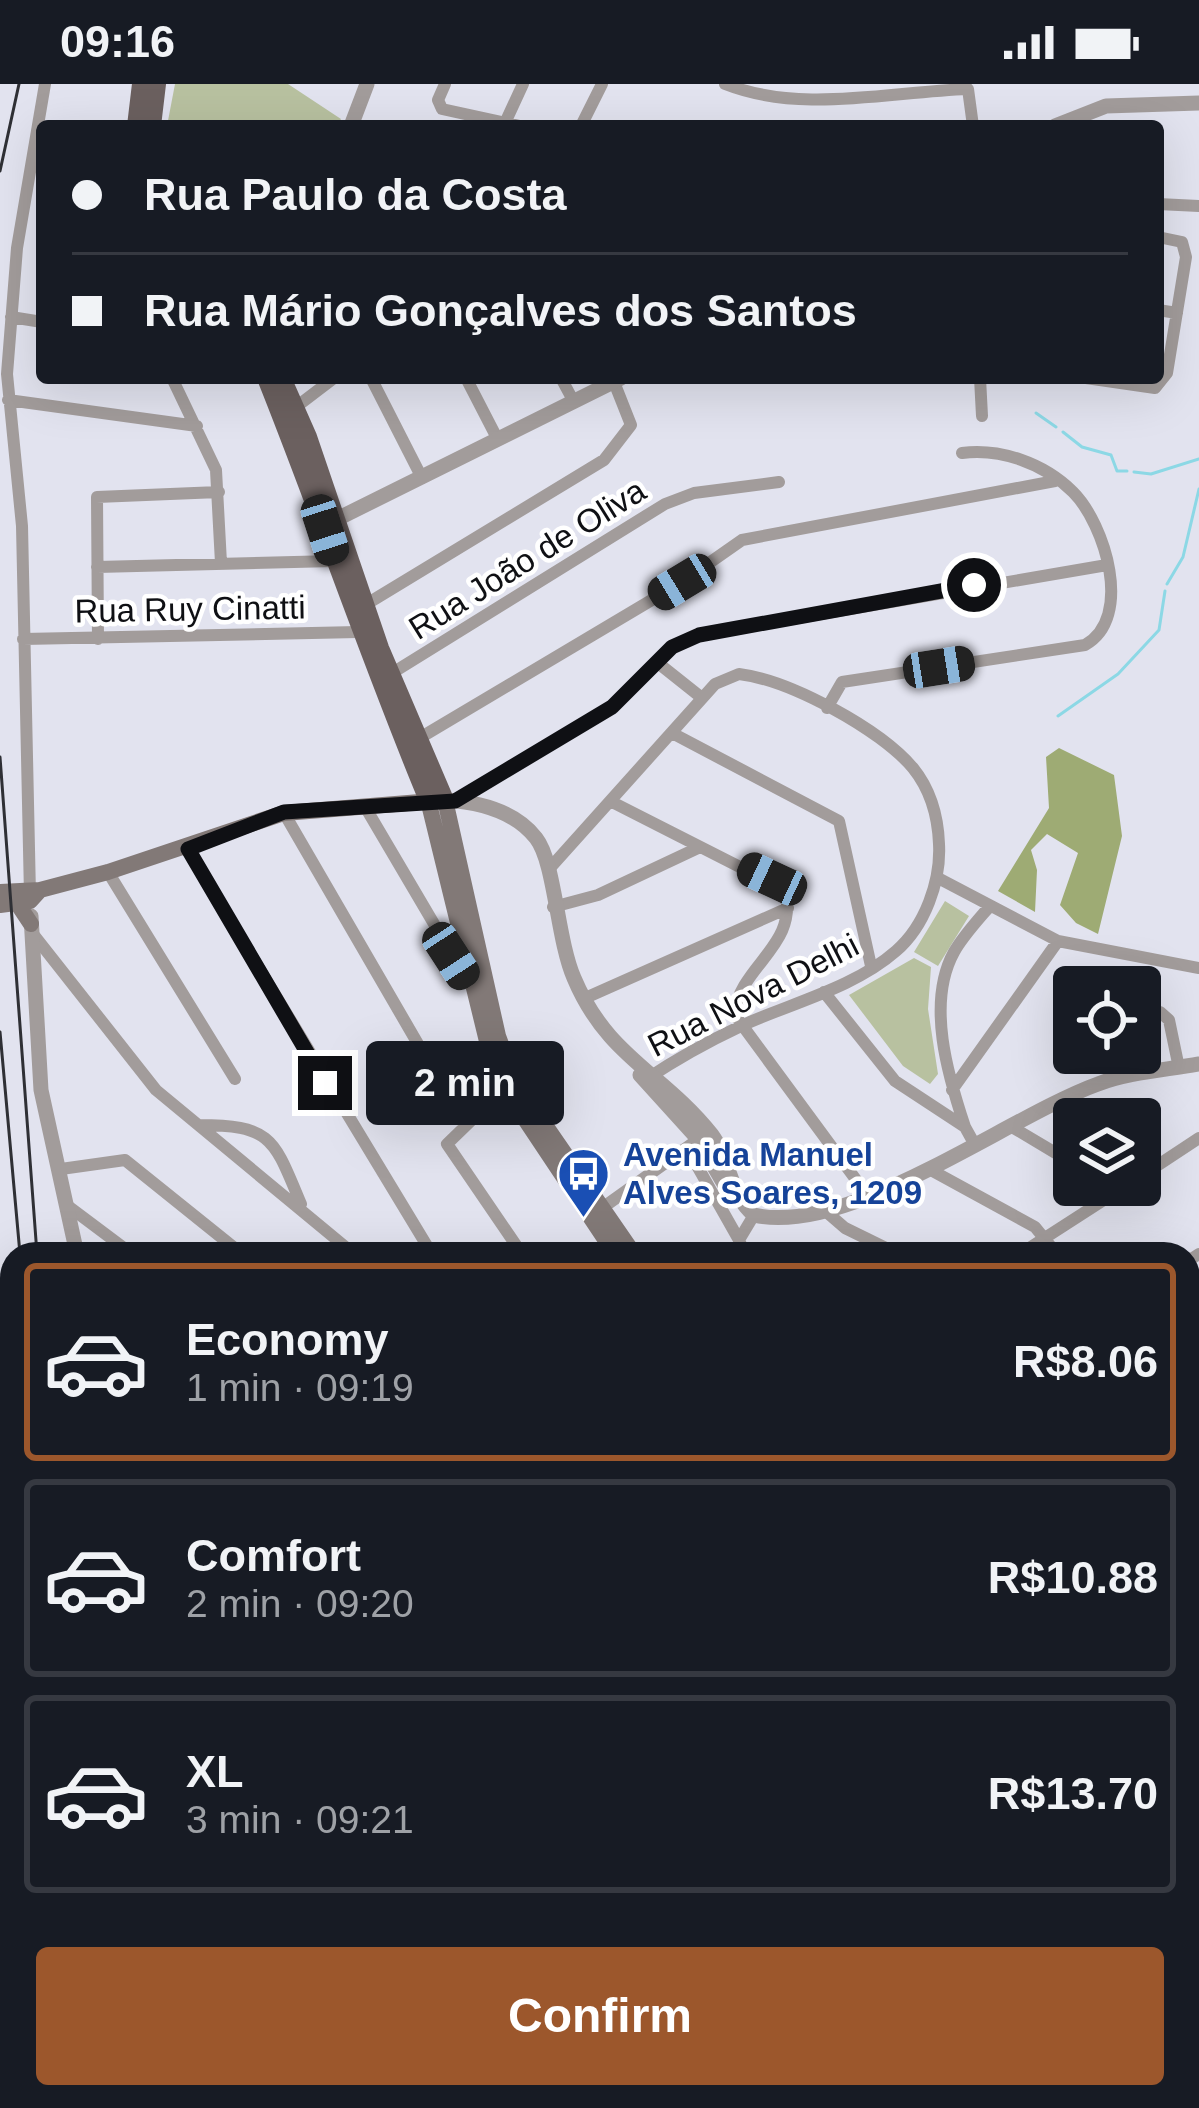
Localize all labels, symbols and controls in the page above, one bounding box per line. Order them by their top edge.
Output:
text: 09:16 [60,16,175,67]
text: Rua Paulo da Costa [144,169,567,220]
text: Rua Mário Gonçalves dos Santos [144,285,857,336]
street label: Rua João de Oliva [402,471,652,647]
car [297,490,353,570]
car [642,548,722,616]
route start [947,558,1001,612]
street label: Rua Ruy Cinatti [74,588,306,630]
car [901,644,977,690]
car [732,847,812,911]
car [416,916,486,996]
street label: Rua Nova Delhi [642,926,864,1064]
map controls [1053,966,1161,1206]
button: locate [1053,966,1161,1074]
callout: 2 min [367,1041,565,1125]
route end [298,1056,352,1110]
text: 2 min [414,1061,516,1104]
button: layers [1053,1098,1161,1206]
place label: Avenida Manuel Alves Soares, 1209 [623,1136,922,1211]
bus stop icon: Avenida Manuel Alves Soares, 1209 [556,1145,612,1219]
icon: car [42,1308,150,1416]
text: Economy [186,1314,389,1365]
text: R$8.06 [1013,1336,1158,1387]
text: 1 min · 09:19 [186,1366,414,1409]
icon: car [42,1524,150,1632]
text: Comfort [186,1530,361,1581]
text: R$10.88 [988,1552,1158,1603]
text: 2 min · 09:20 [186,1582,414,1625]
icon: car [42,1740,150,1848]
text: XL [186,1746,244,1797]
text: R$13.70 [988,1768,1158,1819]
text: 3 min · 09:21 [186,1798,414,1841]
button: Confirm [36,1947,1164,2085]

